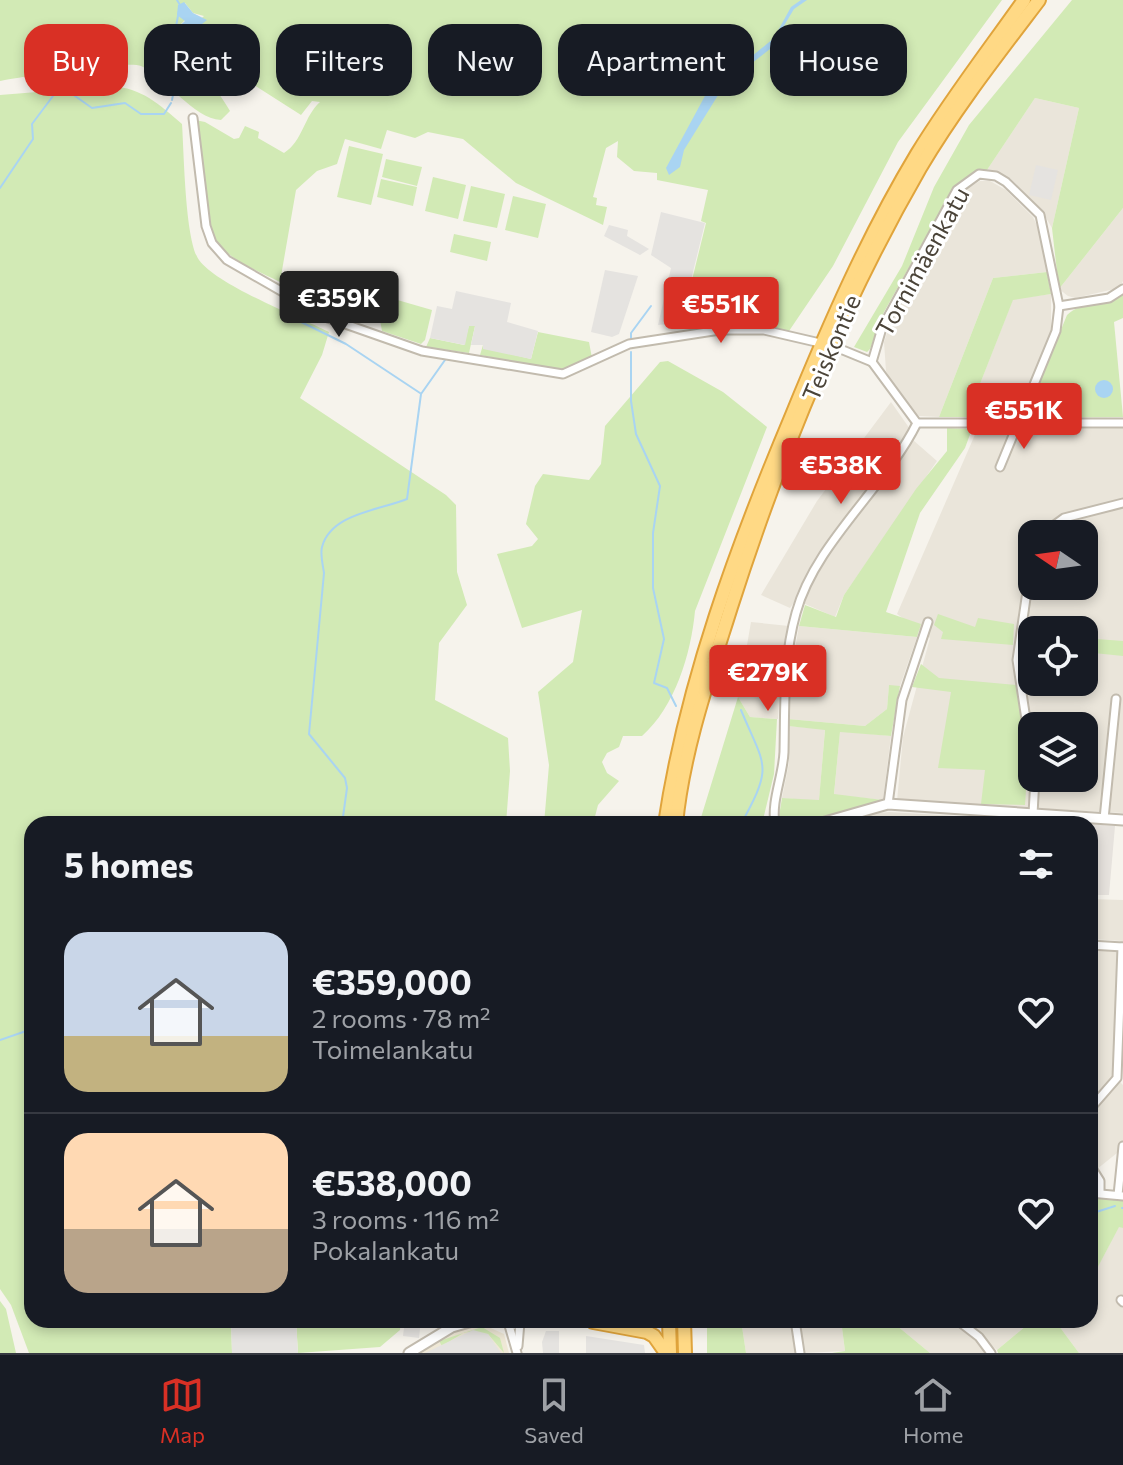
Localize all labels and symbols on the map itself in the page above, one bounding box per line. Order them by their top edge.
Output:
street label: Tornimäenkatu [869,182,975,341]
pin: €359K [283,271,395,339]
pin: €551K [665,277,777,345]
street label: Teiskontie [795,290,866,405]
pin: €551K [968,383,1080,451]
pin: €538K [785,438,897,506]
north arrow [1018,520,1098,600]
pin: €279K [712,645,824,713]

